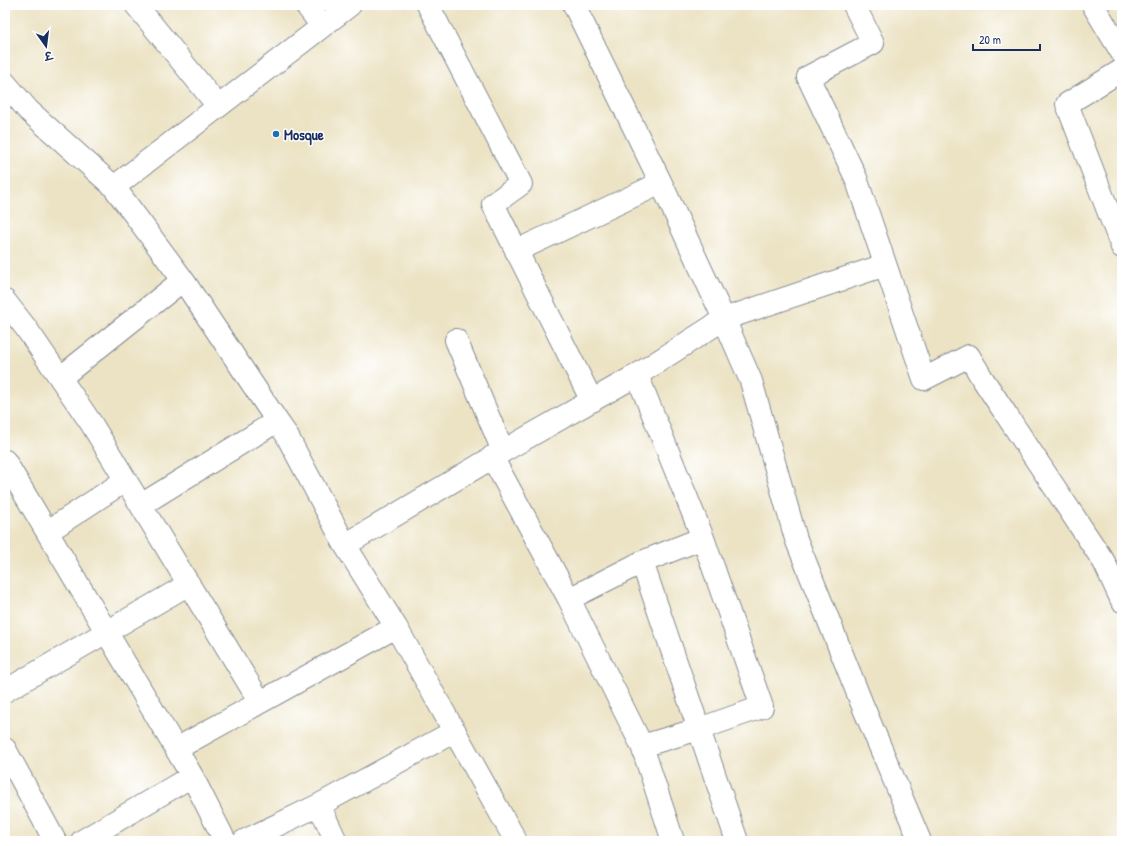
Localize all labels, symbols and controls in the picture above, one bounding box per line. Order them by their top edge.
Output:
north arrow [26,26,66,66]
scale bar [973,26,1040,52]
text: 20 m [979,31,1001,48]
text: उ [42,48,55,64]
place label: Mosque [284,124,324,146]
marker: Mosque [271,129,281,139]

